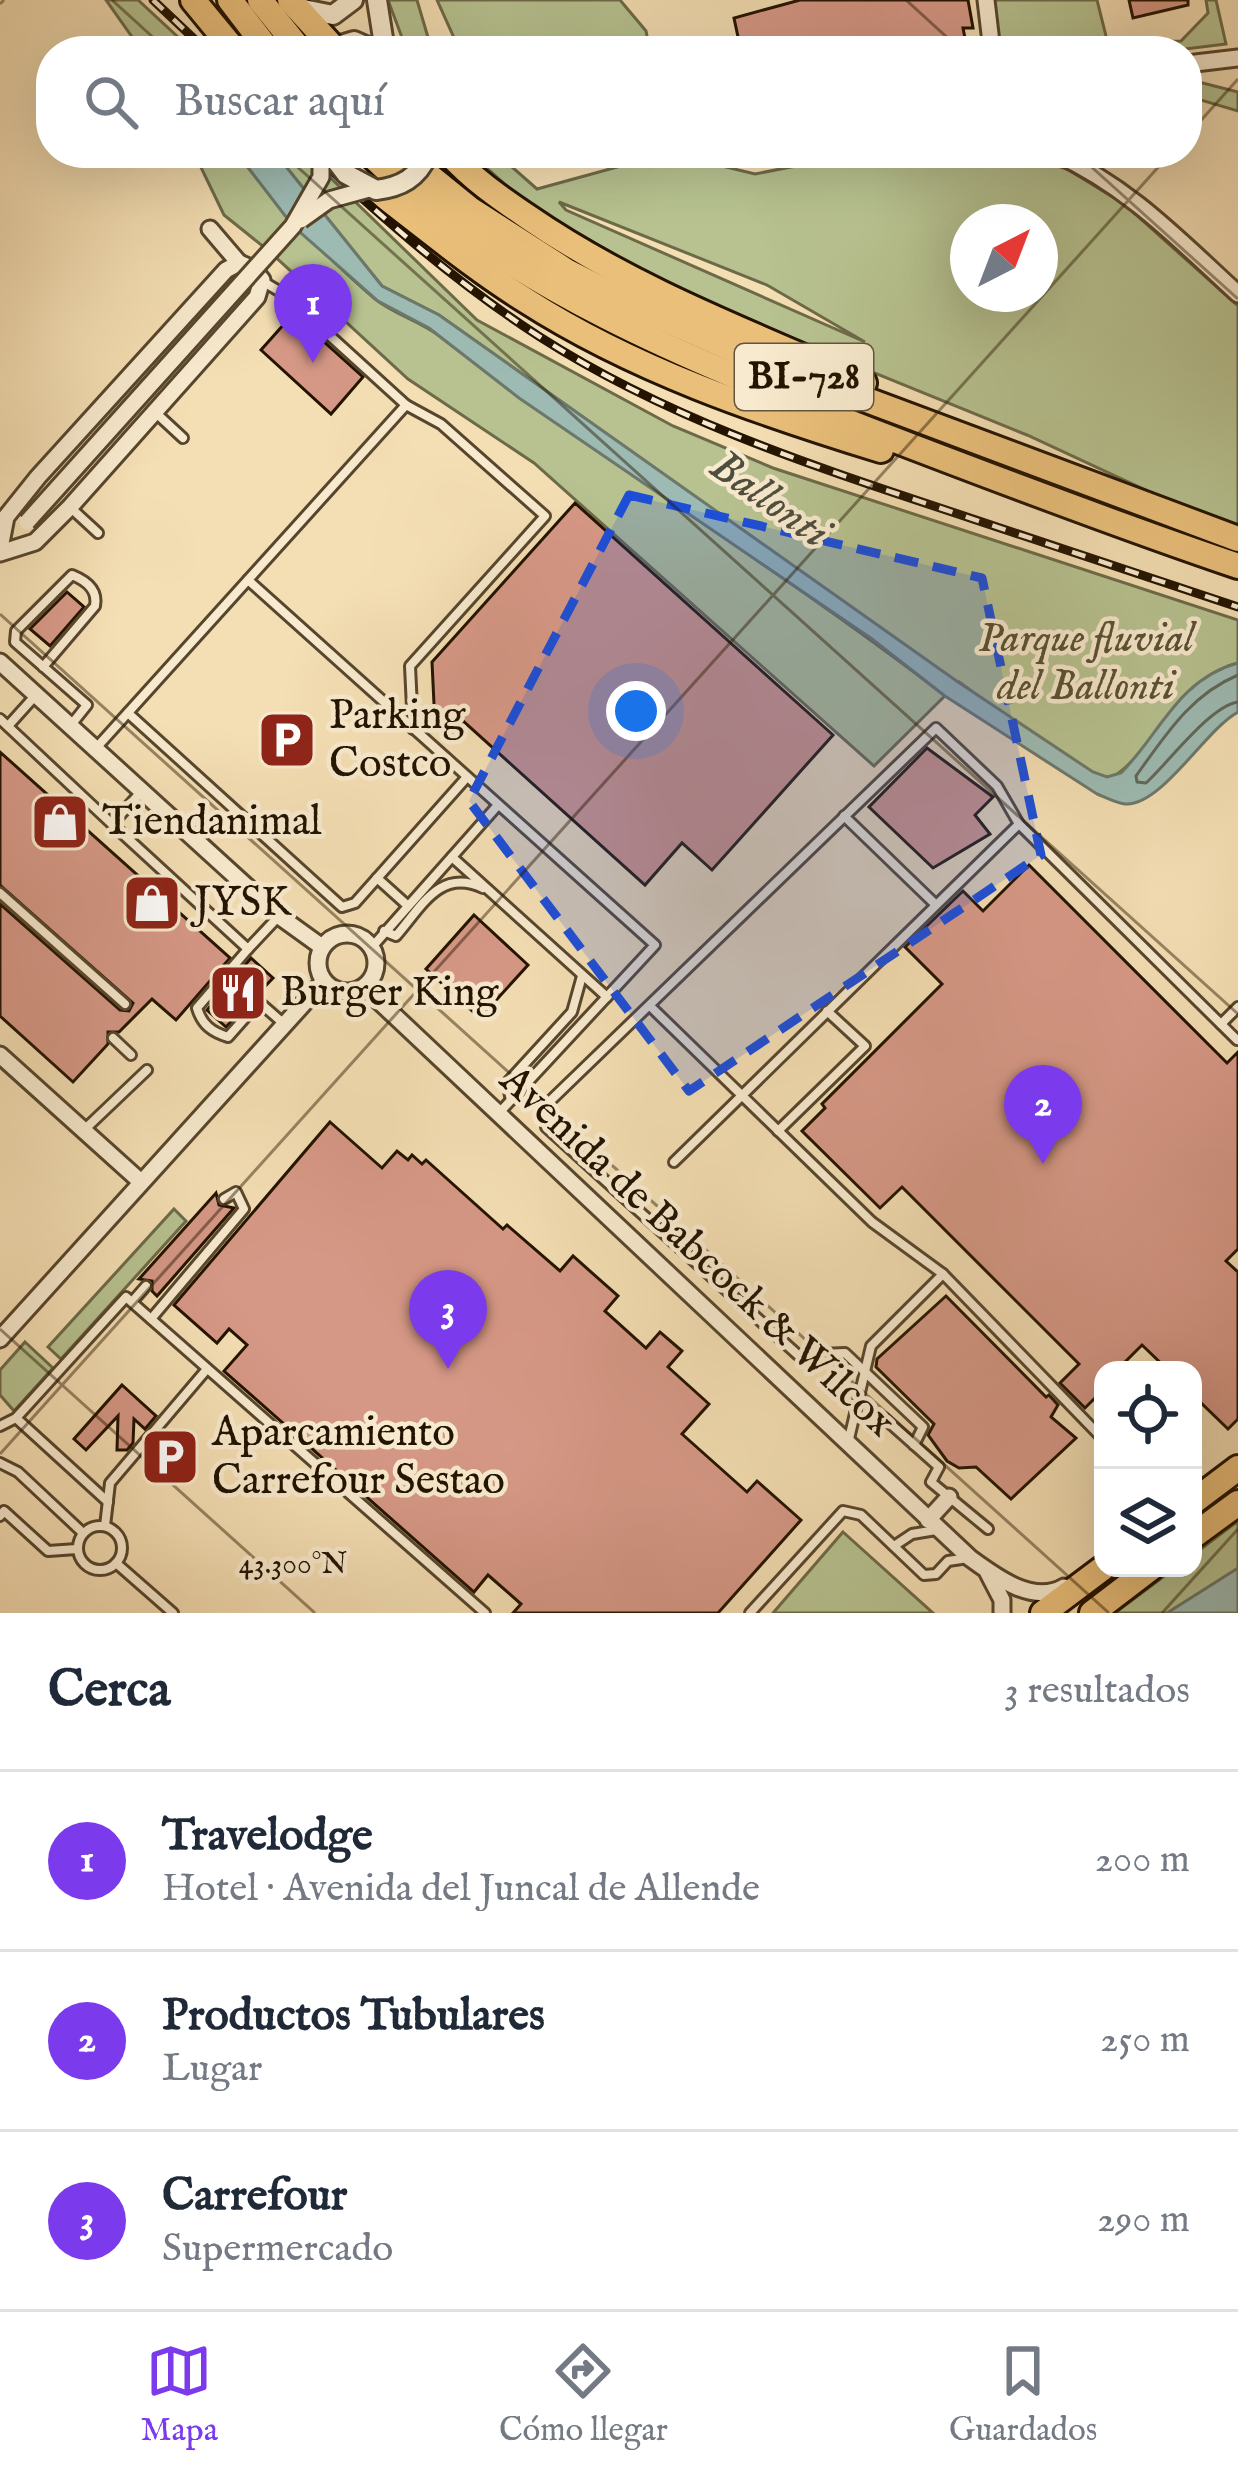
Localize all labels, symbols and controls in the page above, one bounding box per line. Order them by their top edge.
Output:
search box [36,36,1202,168]
icon: search [78,69,144,135]
text: Buscar aquí [174,74,385,131]
north arrow [950,204,1058,312]
pin: 1 [274,264,352,363]
road number: BI-728 [735,344,873,410]
water label: Ballonti [698,438,843,564]
park label: Parque fluvial del Ballonti [978,613,1197,714]
your location [606,681,666,741]
place label: Parking Costco [329,690,467,791]
parking icon: Parking Costco [256,709,318,771]
shop icon: Tiendanimal [29,791,91,853]
place label: Tiendanimal [102,796,322,849]
shop icon: JYSK [121,872,183,934]
place label: JYSK [190,877,292,930]
restaurant icon: Burger King [207,962,269,1024]
place label: Burger King [280,967,500,1020]
street label: Avenida de Babcock & Wilcox [487,1054,906,1449]
pin: 2 [1004,1065,1082,1164]
pin: 3 [409,1270,487,1369]
map controls [1094,1361,1202,1577]
button: locate [1094,1361,1202,1469]
place label: Aparcamiento Carrefour Sestao [211,1407,505,1508]
parking icon: Aparcamiento Carrefour Sestao [139,1426,201,1488]
button: layers [1094,1469,1202,1577]
text: 43.300°N [239,1546,347,1584]
text: Cerca [48,1659,171,1724]
text: 3 resultados [1004,1667,1190,1716]
text: Travelodge [162,1808,373,1865]
text: 1 [80,1836,94,1885]
text: 200 m [1095,1836,1190,1885]
text: Hotel · Avenida del Juncal de Allende [162,1865,760,1914]
text: Productos Tubulares [162,1988,545,2045]
text: 2 [78,2016,96,2065]
text: 250 m [1100,2016,1190,2065]
text: Lugar [162,2045,262,2094]
text: Carrefour [162,2168,347,2225]
text: 3 [80,2196,94,2245]
text: 290 m [1097,2196,1190,2245]
text: Supermercado [162,2225,393,2274]
tab: Mapa [140,2338,218,2452]
tab: Cómo llegar [499,2338,668,2452]
tab: Guardados [949,2338,1097,2452]

